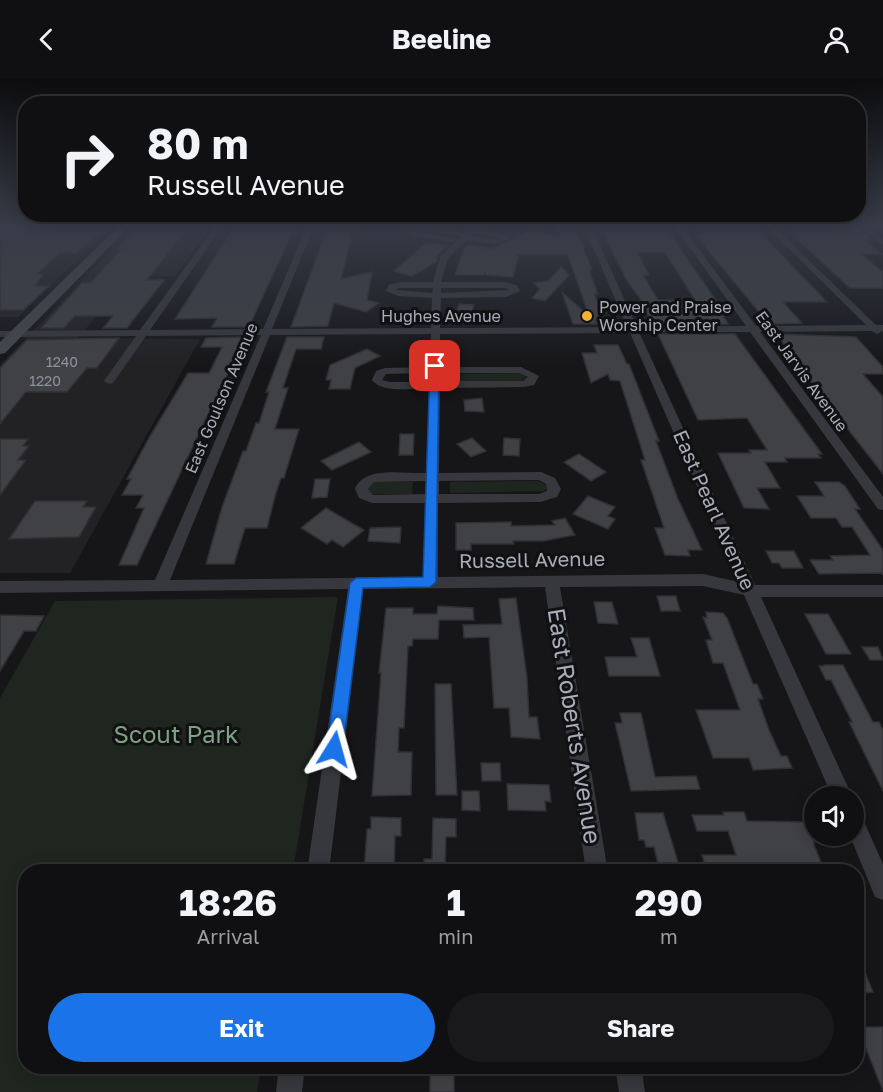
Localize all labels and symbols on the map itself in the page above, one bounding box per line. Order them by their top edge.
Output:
place label: Power and Praise Worship Center [599,297,731,335]
street label: Hughes Avenue [381,306,501,326]
street label: East Jarvis Avenue [751,307,853,435]
marker: Power and Praise Worship Center [580,309,594,323]
street label: East Goulson Avenue [180,320,262,476]
pin [409,340,460,391]
house number: 1240 [46,353,78,370]
house number: 1220 [29,372,61,389]
street label: East Pearl Avenue [669,426,761,593]
street label: Russell Avenue [459,546,605,572]
street label: East Roberts Avenue [543,606,608,846]
position arrow [302,717,366,781]
park label: Scout Park [114,719,238,748]

